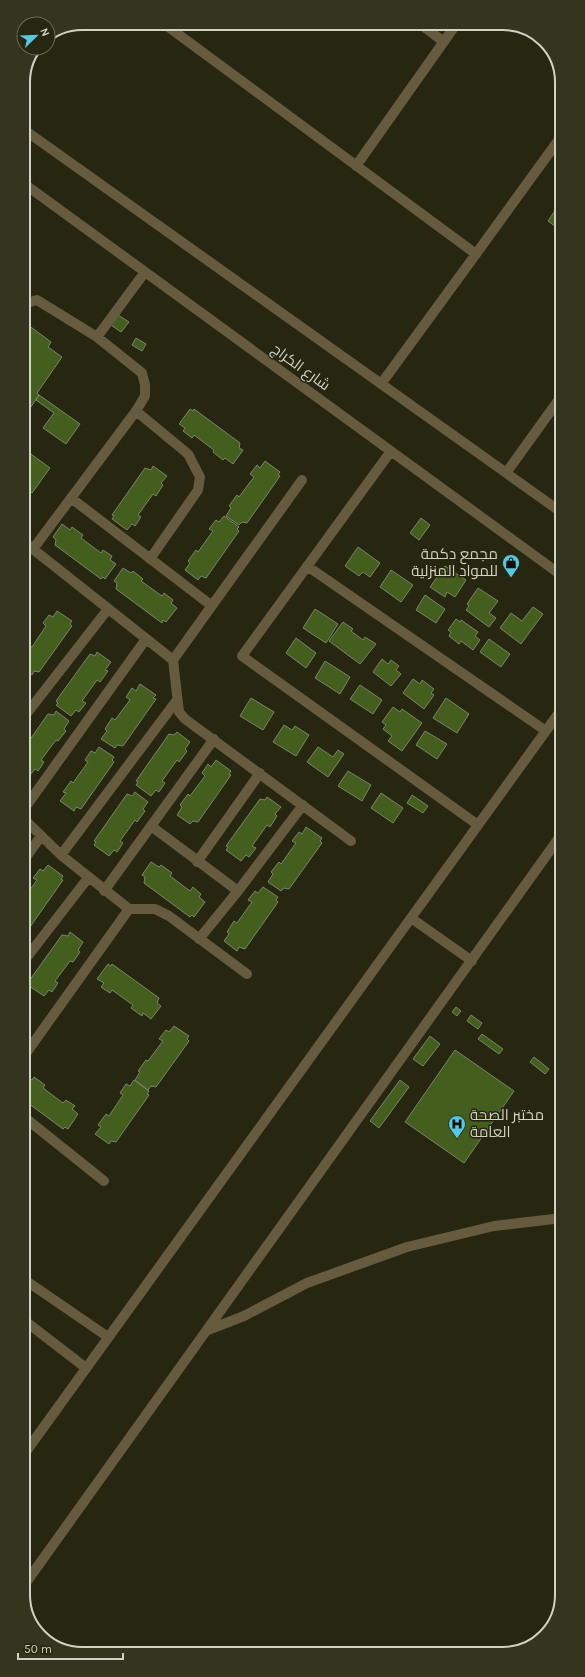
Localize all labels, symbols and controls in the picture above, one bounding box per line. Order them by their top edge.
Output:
north arrow [16,16,56,56]
text: N [37,26,52,38]
street label: شارع الكراج [267,340,334,396]
place label: مجمع دكمة للمواد المنزلية [411,545,498,580]
shop icon: مجمع دكمة للمواد المنزلية [501,553,521,578]
place label: مختبر الصحة العامة [470,1106,544,1141]
hospital icon: مختبر الصحة العامة [447,1114,467,1139]
scale bar [18,1635,123,1661]
text: 50 m [24,1642,52,1656]

